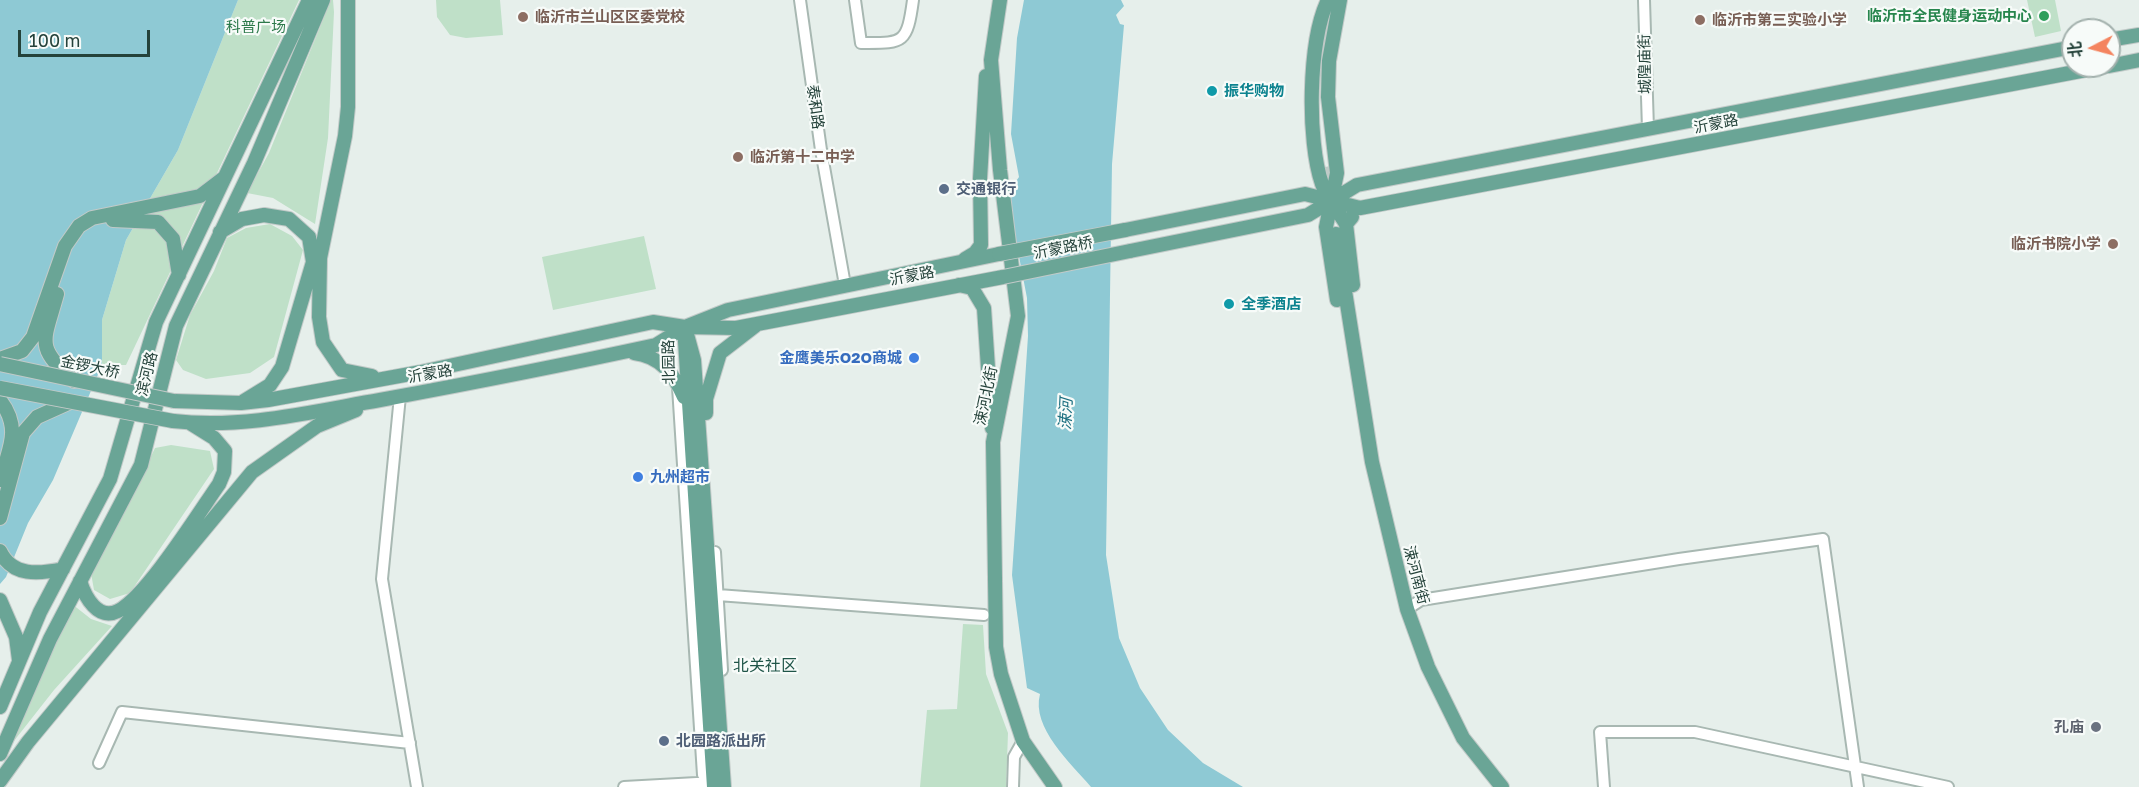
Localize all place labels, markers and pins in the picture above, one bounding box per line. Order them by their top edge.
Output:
place label: 临沂市全民健身运动中心 [1867,7,2032,25]
place label: 临沂市兰山区区委党校 [535,8,685,26]
marker: 临沂市全民健身运动中心 [2037,9,2051,23]
marker: 临沂市兰山区区委党校 [516,10,530,24]
place label: 临沂市第三实验小学 [1712,11,1847,29]
marker: 临沂市第三实验小学 [1693,13,1707,27]
place label: 振华购物 [1224,82,1284,100]
marker: 振华购物 [1205,84,1219,98]
place label: 临沂第十二中学 [750,148,855,166]
marker: 临沂第十二中学 [731,150,745,164]
place label: 交通银行 [956,180,1016,198]
marker: 交通银行 [937,182,951,196]
place label: 临沂书院小学 [2011,235,2101,253]
marker: 临沂书院小学 [2106,237,2120,251]
place label: 全季酒店 [1241,295,1301,313]
marker: 全季酒店 [1222,297,1236,311]
place label: 金鹰美乐O2O商城 [780,349,902,367]
marker: 金鹰美乐O2O商城 [907,351,921,365]
place label: 九州超市 [650,468,710,486]
marker: 九州超市 [631,470,645,484]
place label: 孔庙 [2054,718,2084,736]
marker: 孔庙 [2089,720,2103,734]
place label: 北园路派出所 [676,732,766,750]
marker: 北园路派出所 [657,734,671,748]

